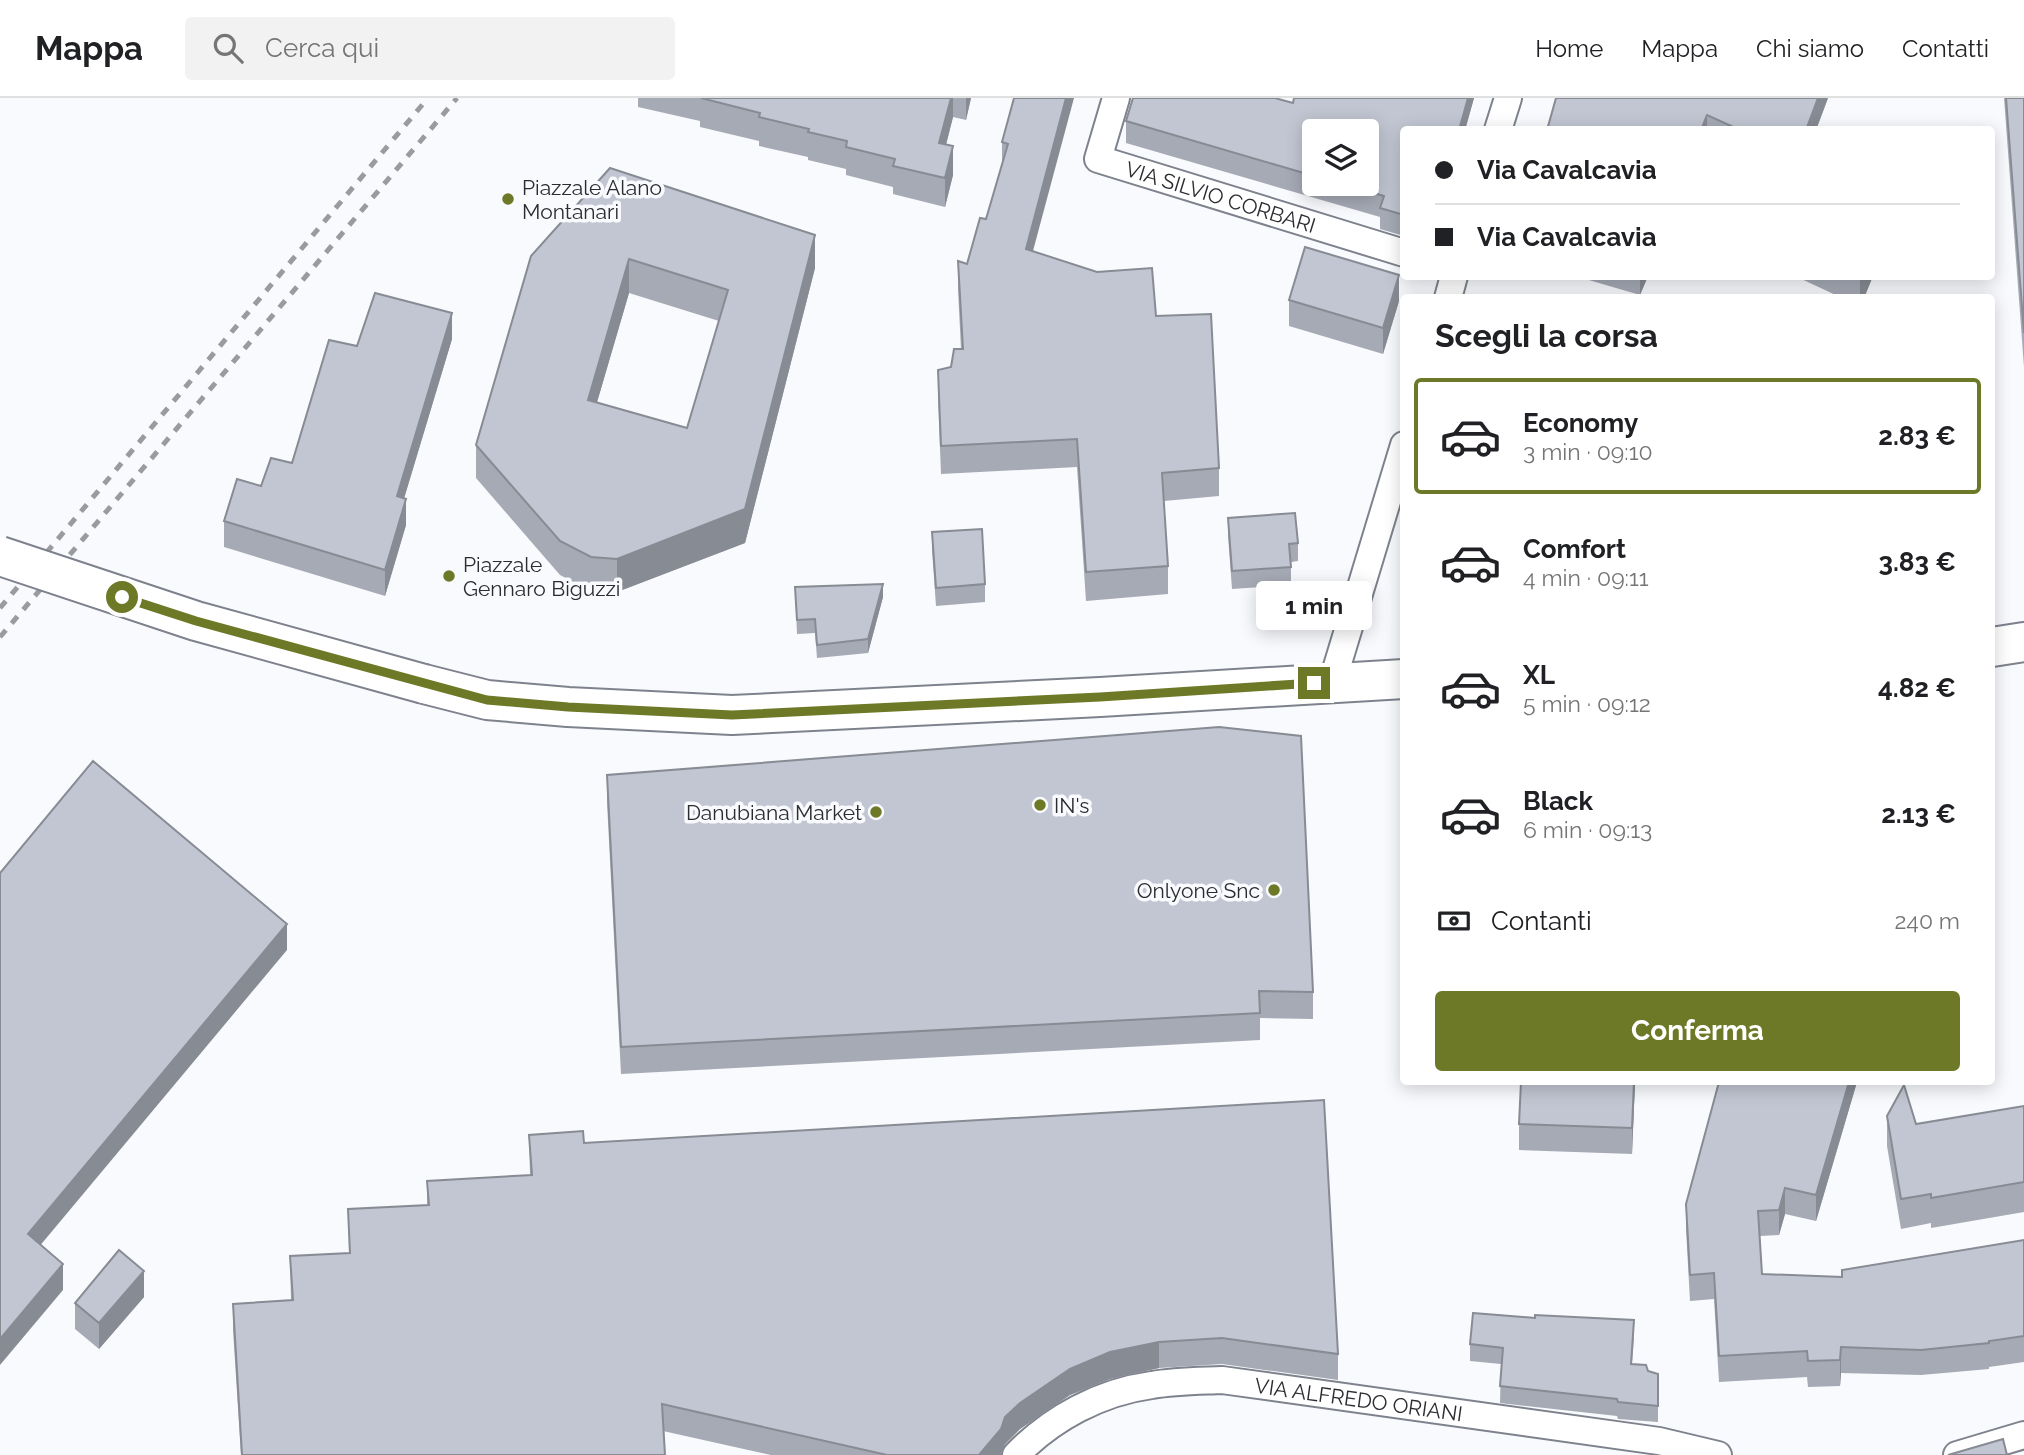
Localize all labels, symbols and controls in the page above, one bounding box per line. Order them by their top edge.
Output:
search box [185,17,675,80]
text: Mappa [35,29,143,68]
icon: search [209,29,247,67]
text: Cerca qui [265,33,379,63]
text: Home [1535,34,1603,63]
text: Mappa [1641,34,1718,63]
text: Chi siamo [1756,34,1864,63]
text: Contatti [1902,34,1989,63]
map controls [1302,119,1379,196]
button: layers [1302,119,1379,196]
text: Via Cavalcavia [1477,155,1657,185]
street label: VIA SILVIO CORBARI [1123,156,1319,238]
place label: Piazzale Alano Montanari [522,175,662,224]
marker: Piazzale Alano Montanari [500,191,516,207]
text: Via Cavalcavia [1477,222,1657,252]
text: Scegli la corsa [1435,317,1658,354]
icon: car [1439,405,1502,468]
text: Economy [1523,408,1638,438]
text: 2.83 € [1878,421,1956,451]
text: 3 min · 09:10 [1523,438,1653,465]
icon: car [1439,531,1502,594]
text: Comfort [1523,534,1626,564]
text: 3.83 € [1878,547,1956,577]
place label: Piazzale Gennaro Biguzzi [463,552,620,601]
text: 4 min · 09:11 [1523,564,1649,591]
marker: Piazzale Gennaro Biguzzi [441,568,457,584]
route start [106,581,138,613]
callout: 1 min [1256,582,1372,630]
text: 1 min [1285,592,1343,619]
icon: car [1439,657,1502,720]
text: XL [1523,660,1555,690]
route end [1298,667,1330,699]
text: 4.82 € [1878,673,1956,703]
text: 5 min · 09:12 [1523,690,1651,717]
icon: car [1439,783,1502,846]
text: Black [1523,786,1593,816]
place label: IN's [1054,793,1090,818]
marker: IN's [1032,797,1048,813]
text: 2.13 € [1881,799,1956,829]
place label: Danubiana Market [686,800,862,825]
marker: Danubiana Market [868,804,884,820]
text: 6 min · 09:13 [1523,816,1652,843]
place label: Onlyone Snc [1137,878,1260,903]
marker: Onlyone Snc [1266,882,1282,898]
icon: cash [1435,902,1473,940]
text: Contanti [1491,906,1592,936]
text: 240 m [1894,907,1960,934]
button: Conferma [1435,991,1960,1071]
street label: VIA ALFREDO ORIANI [1253,1372,1464,1426]

